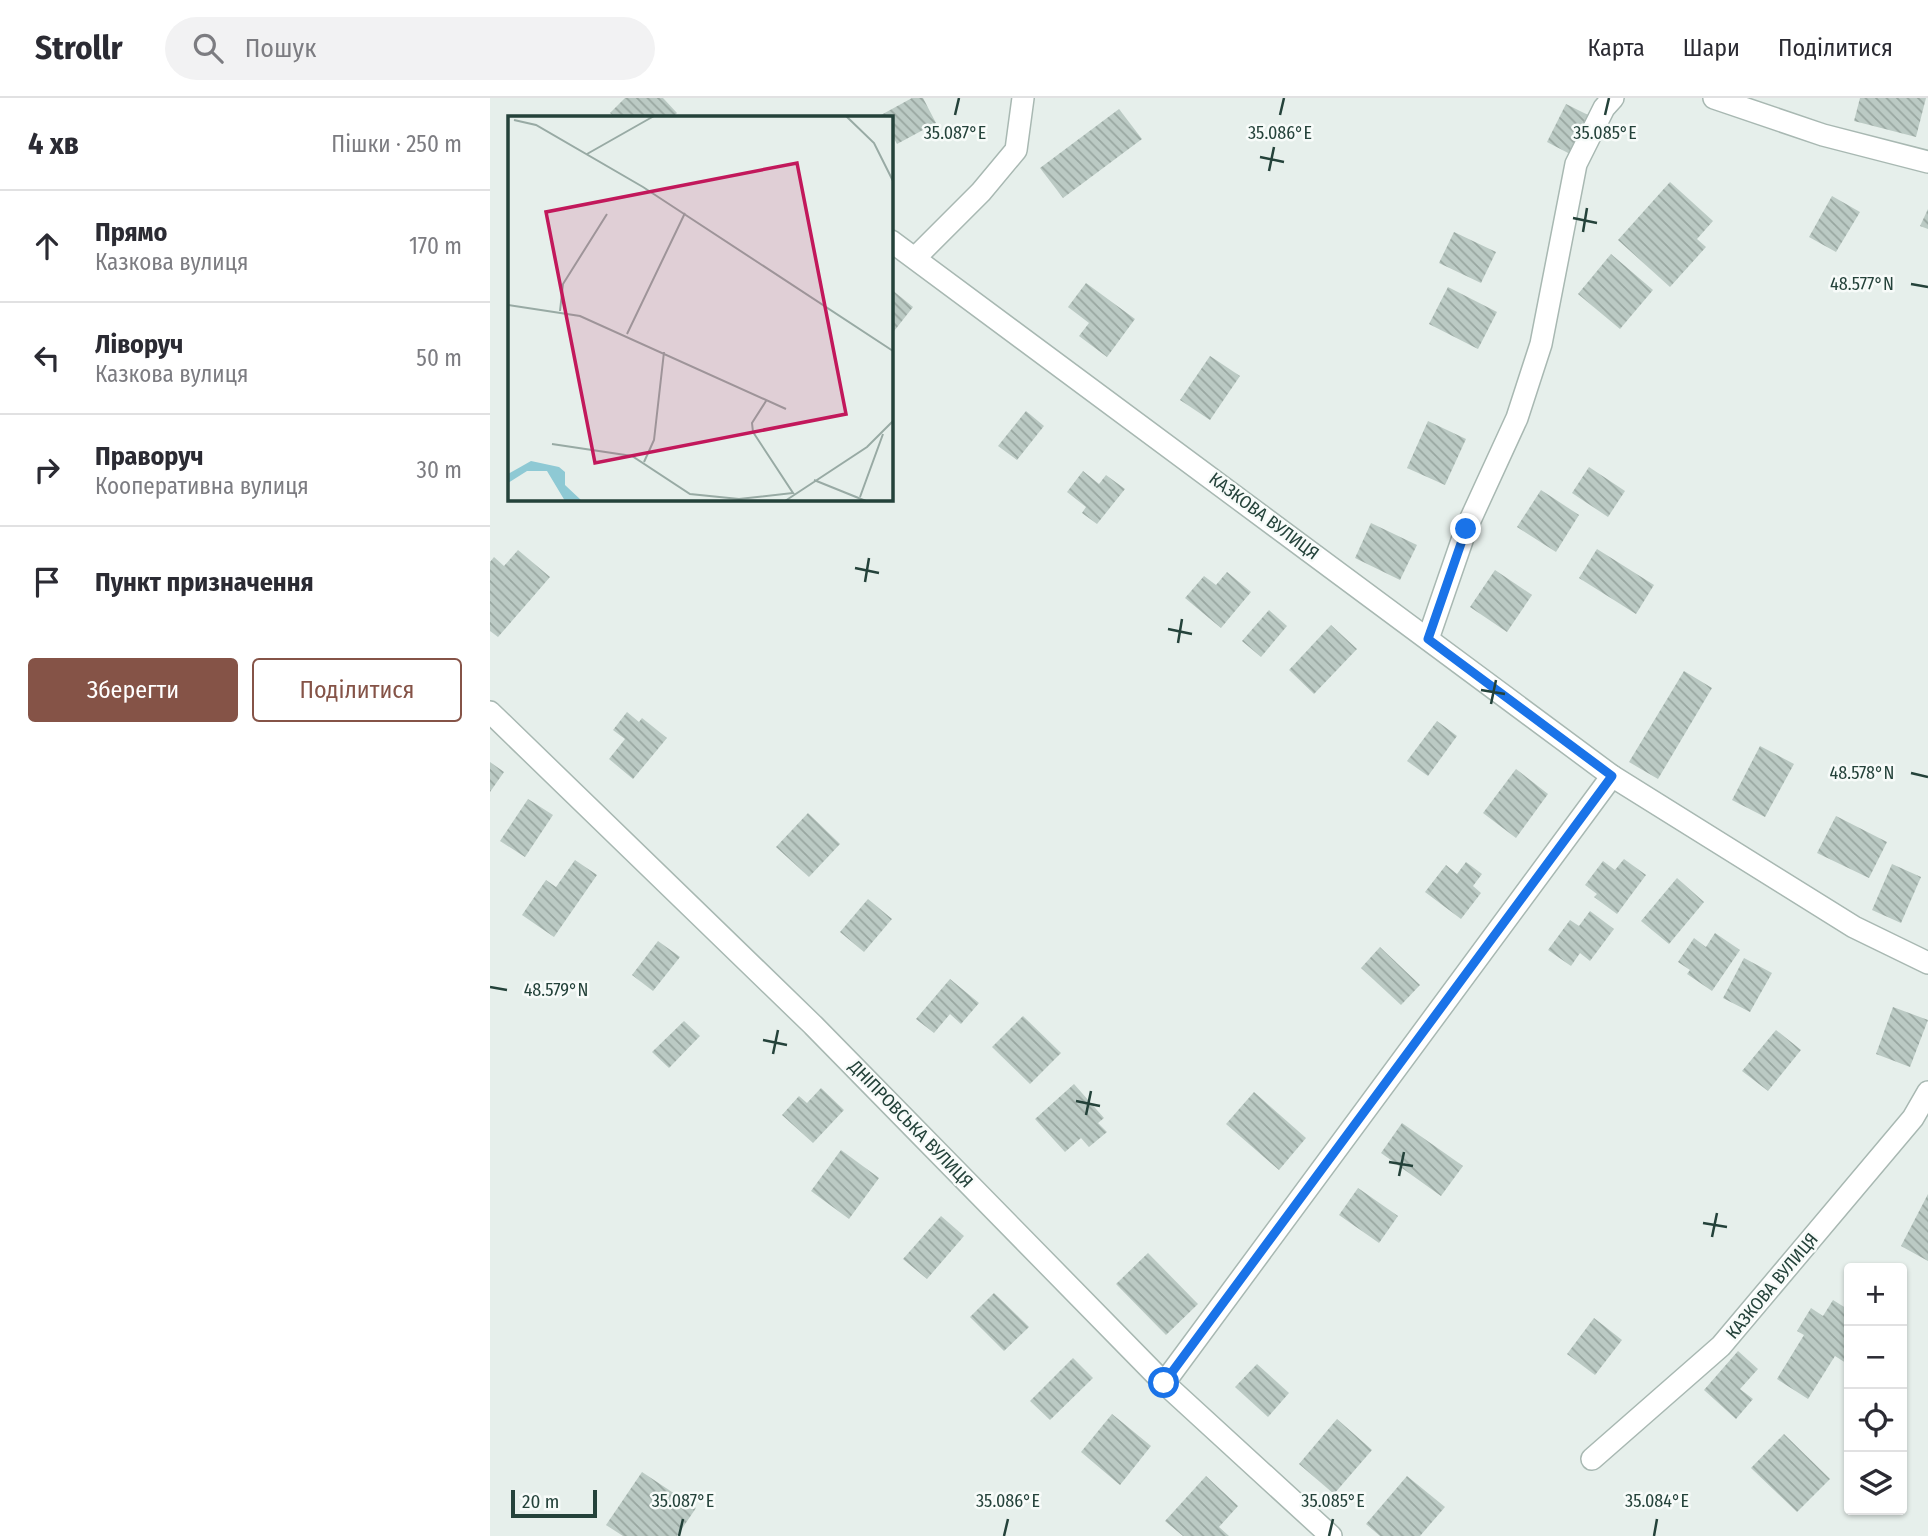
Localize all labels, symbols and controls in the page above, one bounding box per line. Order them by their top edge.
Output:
search box [165,17,655,80]
text: Strollr [35,28,123,68]
icon: search [189,29,227,67]
text: Пошук [245,33,316,64]
text: Карта [1587,34,1645,62]
text: Шари [1683,34,1740,62]
text: Поділитися [1778,34,1893,62]
inset map [508,116,892,500]
text: 35.087°E [924,122,986,144]
text: 35.086°E [1248,122,1312,144]
text: 35.085°E [1573,122,1637,144]
text: 4 хв [28,126,79,162]
text: Пішки · 250 m [331,130,462,158]
text: Прямо [95,217,167,248]
icon: ahead [28,227,66,265]
text: 170 m [409,232,462,260]
text: Казкова вулиця [95,248,248,276]
text: 48.577°N [1830,273,1894,295]
text: Ліворуч [95,329,183,360]
icon: left [28,339,66,377]
text: 50 m [416,344,462,372]
text: Казкова вулиця [95,360,248,388]
text: Праворуч [95,441,204,472]
icon: right [28,451,66,489]
text: 30 m [417,456,462,484]
street label: КАЗКОВА ВУЛИЦЯ [1205,468,1323,564]
text: Кооперативна вулиця [95,472,309,500]
route end [1450,513,1481,544]
icon: arrive [28,563,66,601]
text: Пункт призначення [95,567,314,598]
button: Зберегти [28,658,238,722]
button: Поділитися [252,658,462,722]
text: 48.578°N [1830,762,1894,784]
text: 48.579°N [524,979,588,1001]
street label: ДНІПРОВСЬКА ВУЛИЦЯ [844,1055,978,1192]
street label: КАЗКОВА ВУЛИЦЯ [1721,1228,1823,1344]
map controls [1844,1263,1907,1515]
button: + [1844,1263,1907,1326]
button: − [1844,1326,1907,1389]
route start [1148,1367,1179,1398]
button: locate [1844,1389,1907,1452]
button: layers [1844,1452,1907,1515]
scale bar [511,1487,597,1519]
text: 20 m [522,1490,559,1513]
text: 35.087°E [652,1490,714,1512]
text: 35.086°E [976,1490,1040,1512]
text: 35.085°E [1301,1490,1365,1512]
text: 35.084°E [1625,1490,1689,1512]

